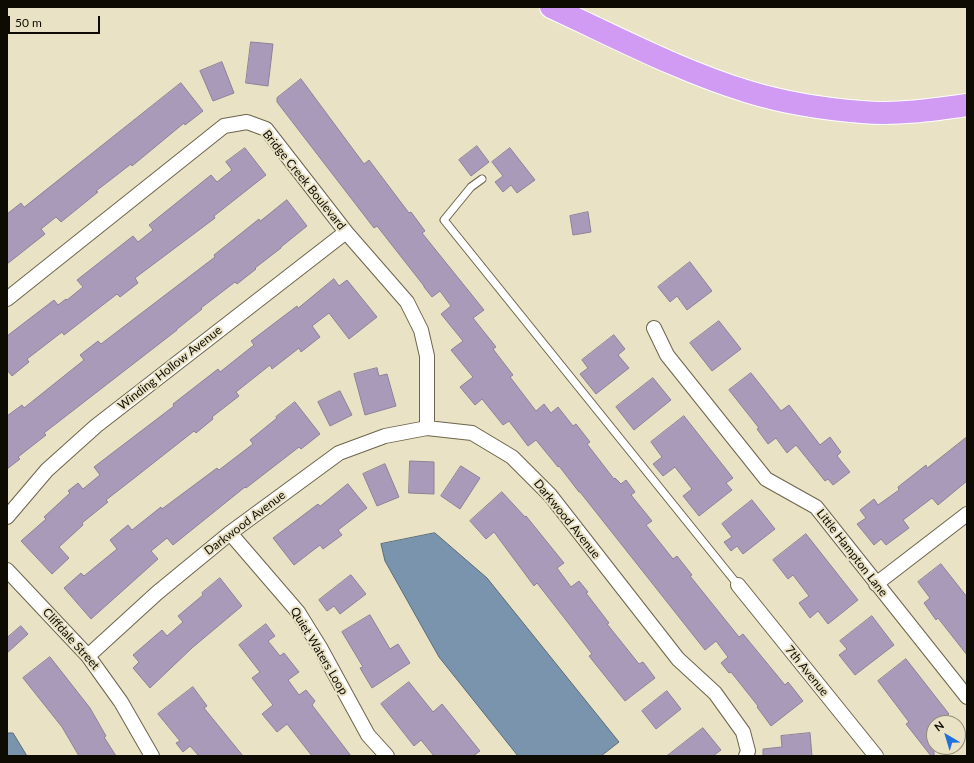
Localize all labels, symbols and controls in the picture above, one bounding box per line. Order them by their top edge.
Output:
scale bar [10,8,102,34]
text: 50 m [15,15,42,30]
street label: Bridge Creek Boulevard [259,127,349,233]
street label: Winding Hollow Avenue [115,323,225,413]
street label: Darkwood Avenue [531,476,603,562]
street label: Darkwood Avenue [202,488,288,558]
street label: Little Hampton Lane [813,506,891,600]
street label: Cliffdale Street [40,605,102,673]
street label: Quiet Waters Loop [287,605,351,697]
street label: 7th Avenue [782,643,832,699]
north arrow [926,715,966,755]
text: N [932,718,946,734]

